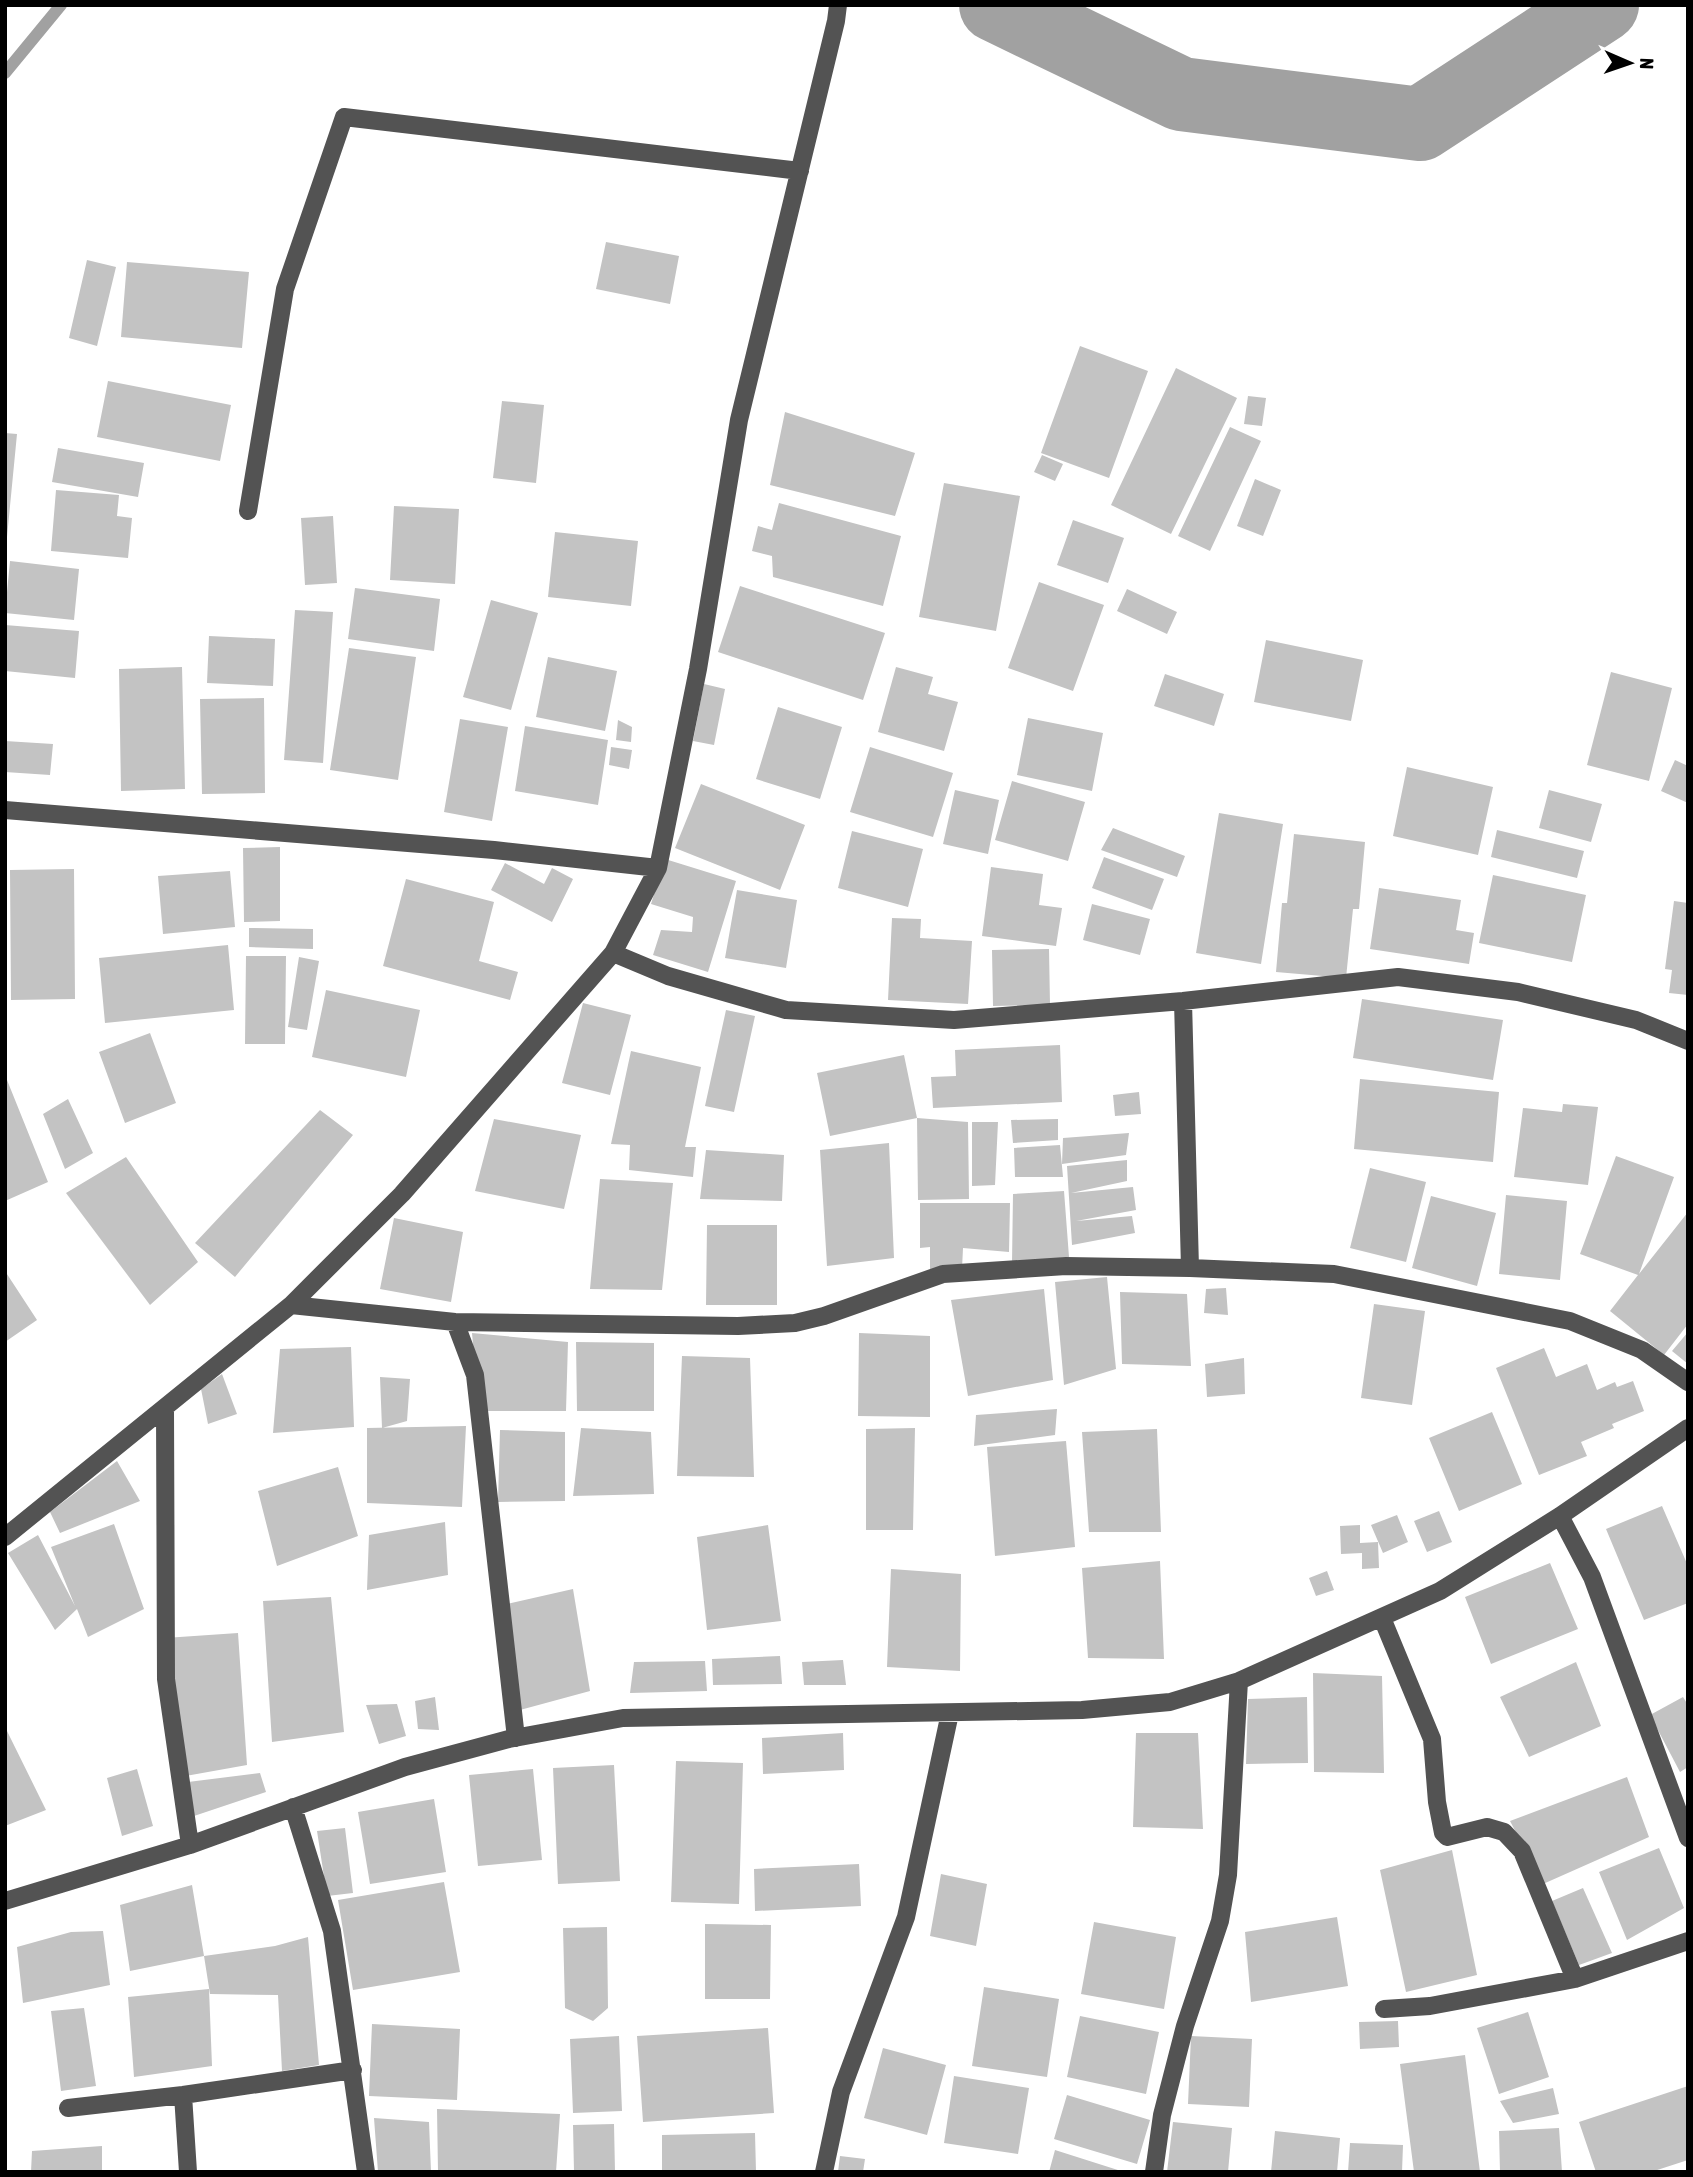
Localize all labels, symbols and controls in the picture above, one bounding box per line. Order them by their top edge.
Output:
north arrow [1595,28,1665,98]
text: N [1636,58,1658,70]

